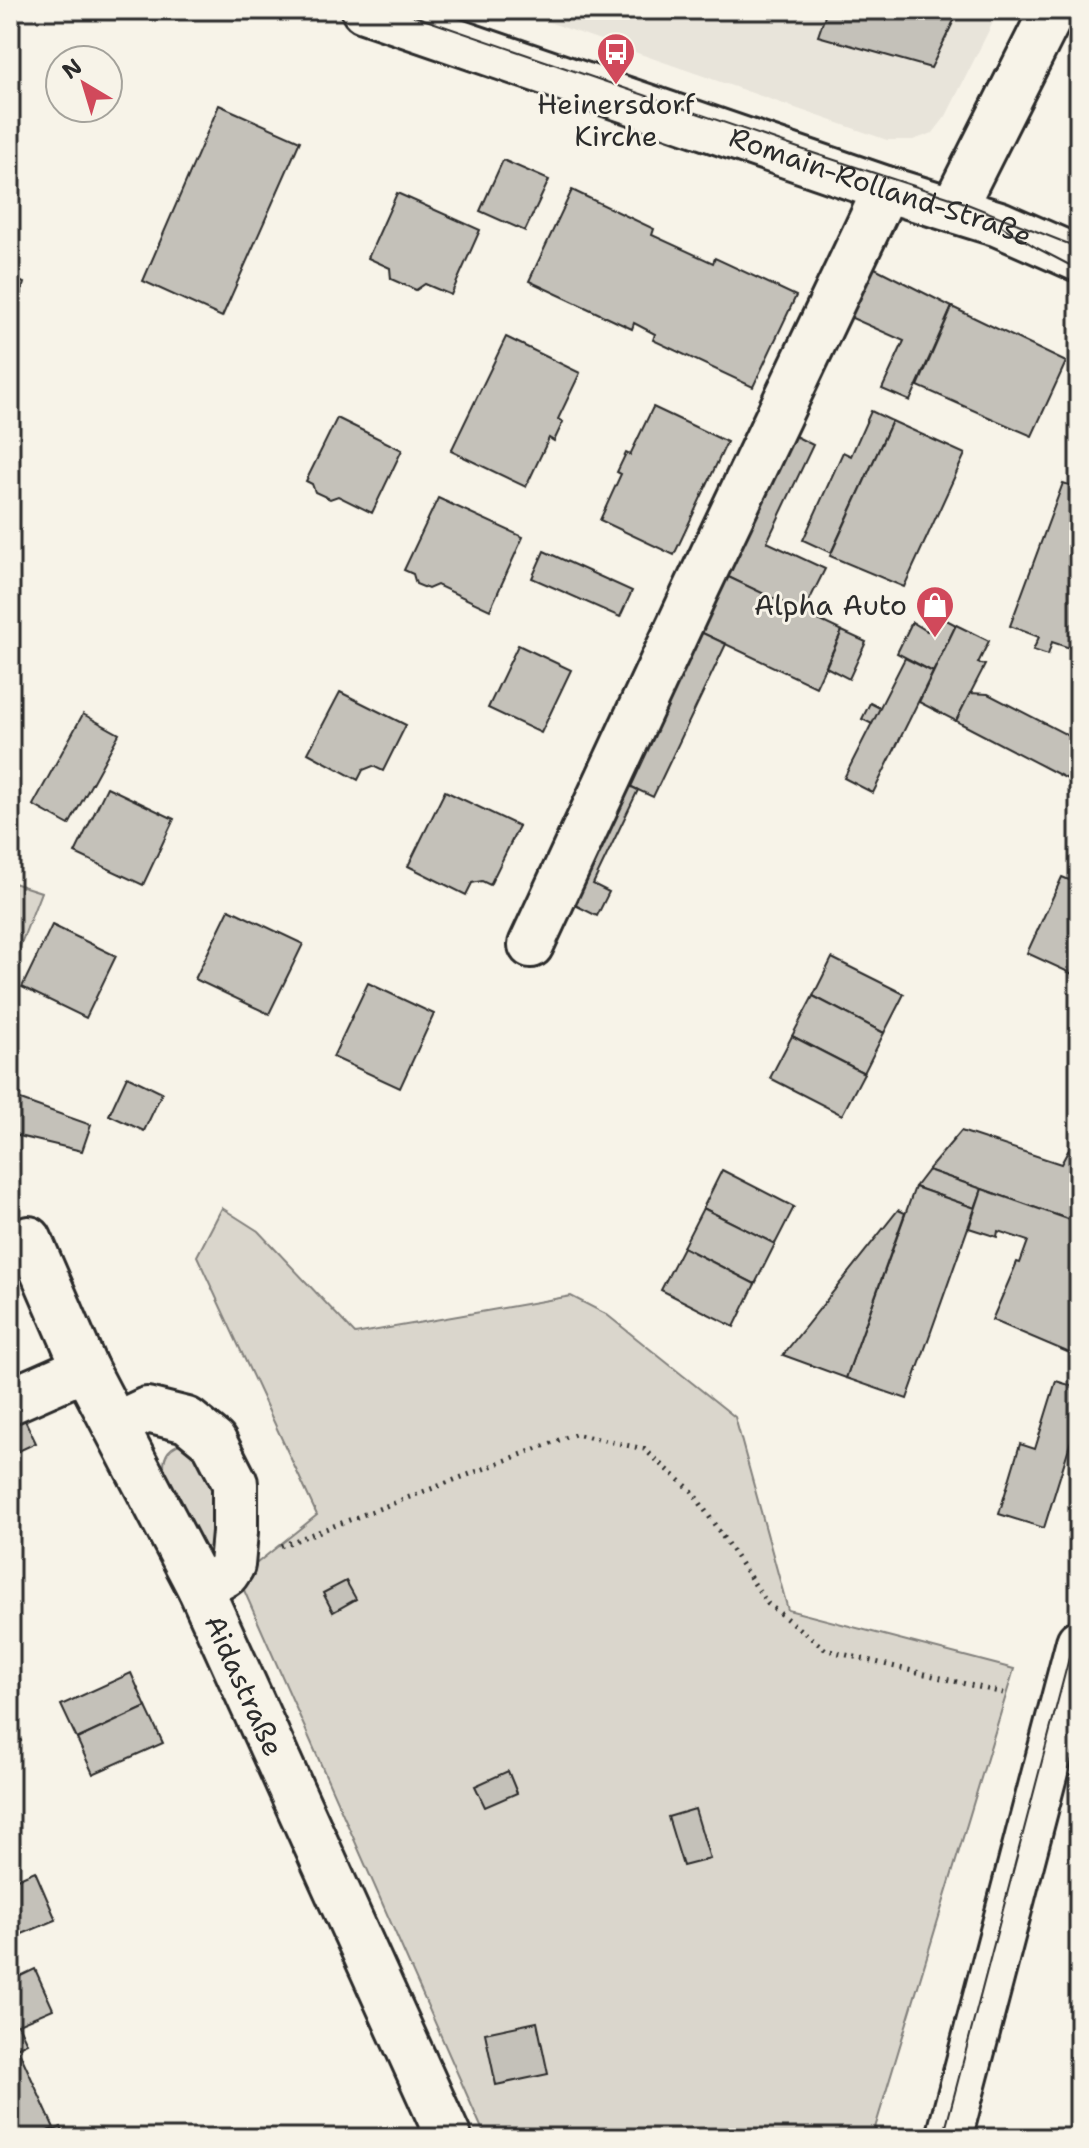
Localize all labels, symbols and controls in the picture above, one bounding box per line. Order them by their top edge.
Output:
bus stop icon: Heinersdorf Kirche [595,31,637,86]
north arrow [44,44,124,124]
text: N [56,52,88,85]
place label: Heinersdorf Kirche [537,85,696,155]
street label: Romain-Rolland-Straße [724,118,1038,255]
shop icon: Alpha Auto [914,584,956,639]
place label: Alpha Auto [754,586,907,624]
street label: Aidastraße [196,1609,293,1762]

